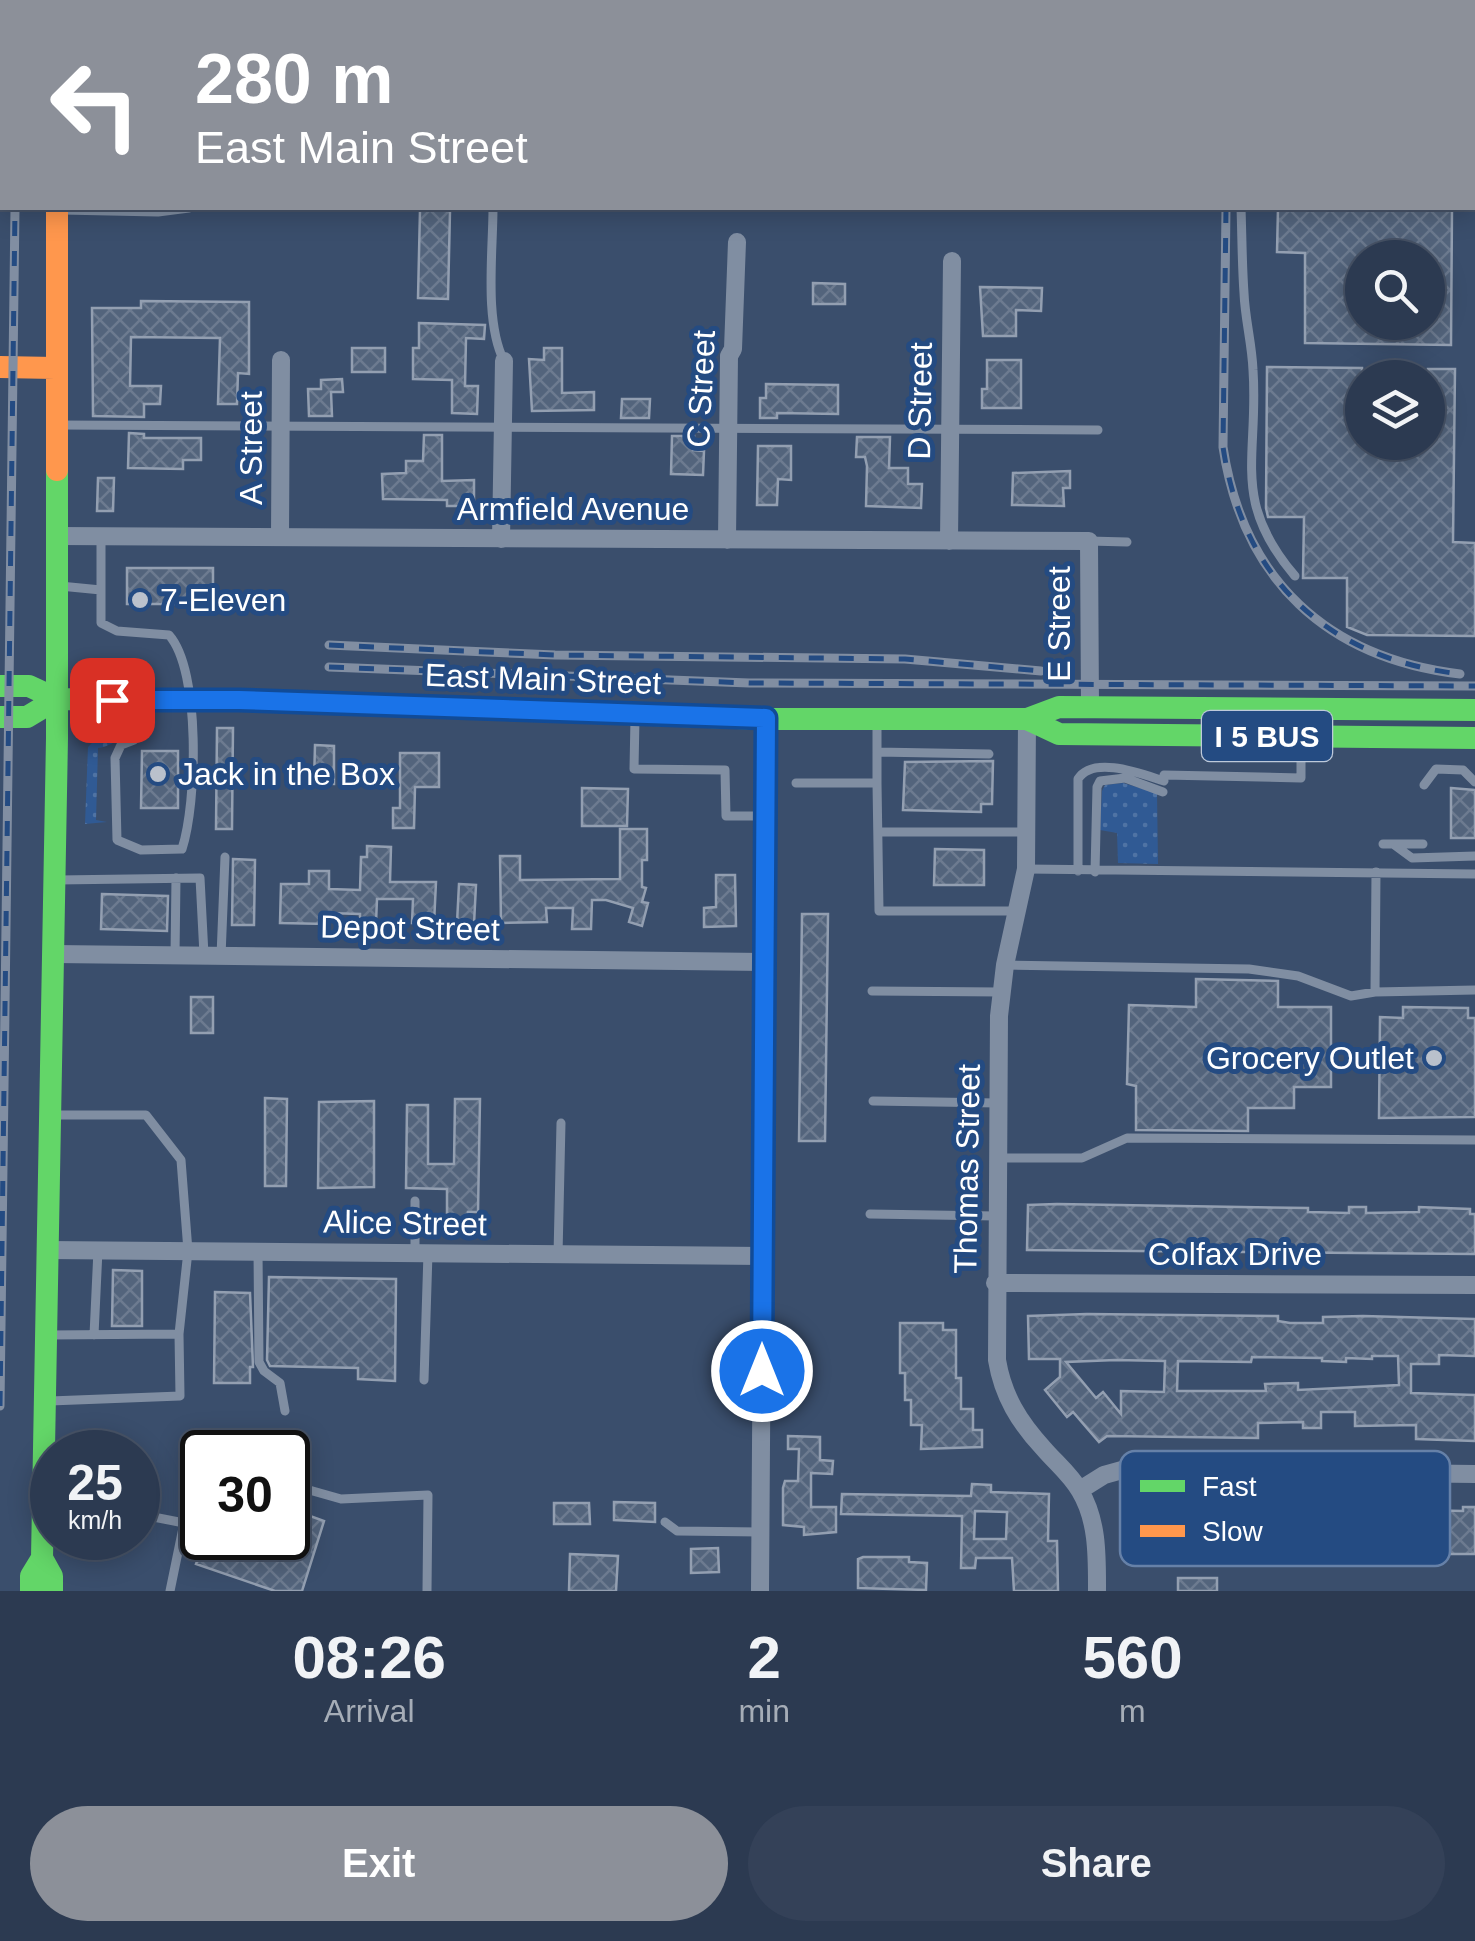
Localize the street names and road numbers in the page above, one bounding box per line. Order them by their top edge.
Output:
street label: C Street [680,329,722,449]
street label: D Street [901,342,939,460]
street label: A Street [233,391,269,505]
street label: Armfield Avenue [457,491,689,527]
street label: E Street [1041,566,1077,682]
street label: East Main Street [424,657,662,701]
road number: I 5 BUS [1202,711,1332,761]
street label: Depot Street [320,908,500,948]
street label: Thomas Street [947,1064,987,1274]
street label: Alice Street [323,1204,487,1242]
street label: Colfax Drive [1148,1236,1322,1272]

